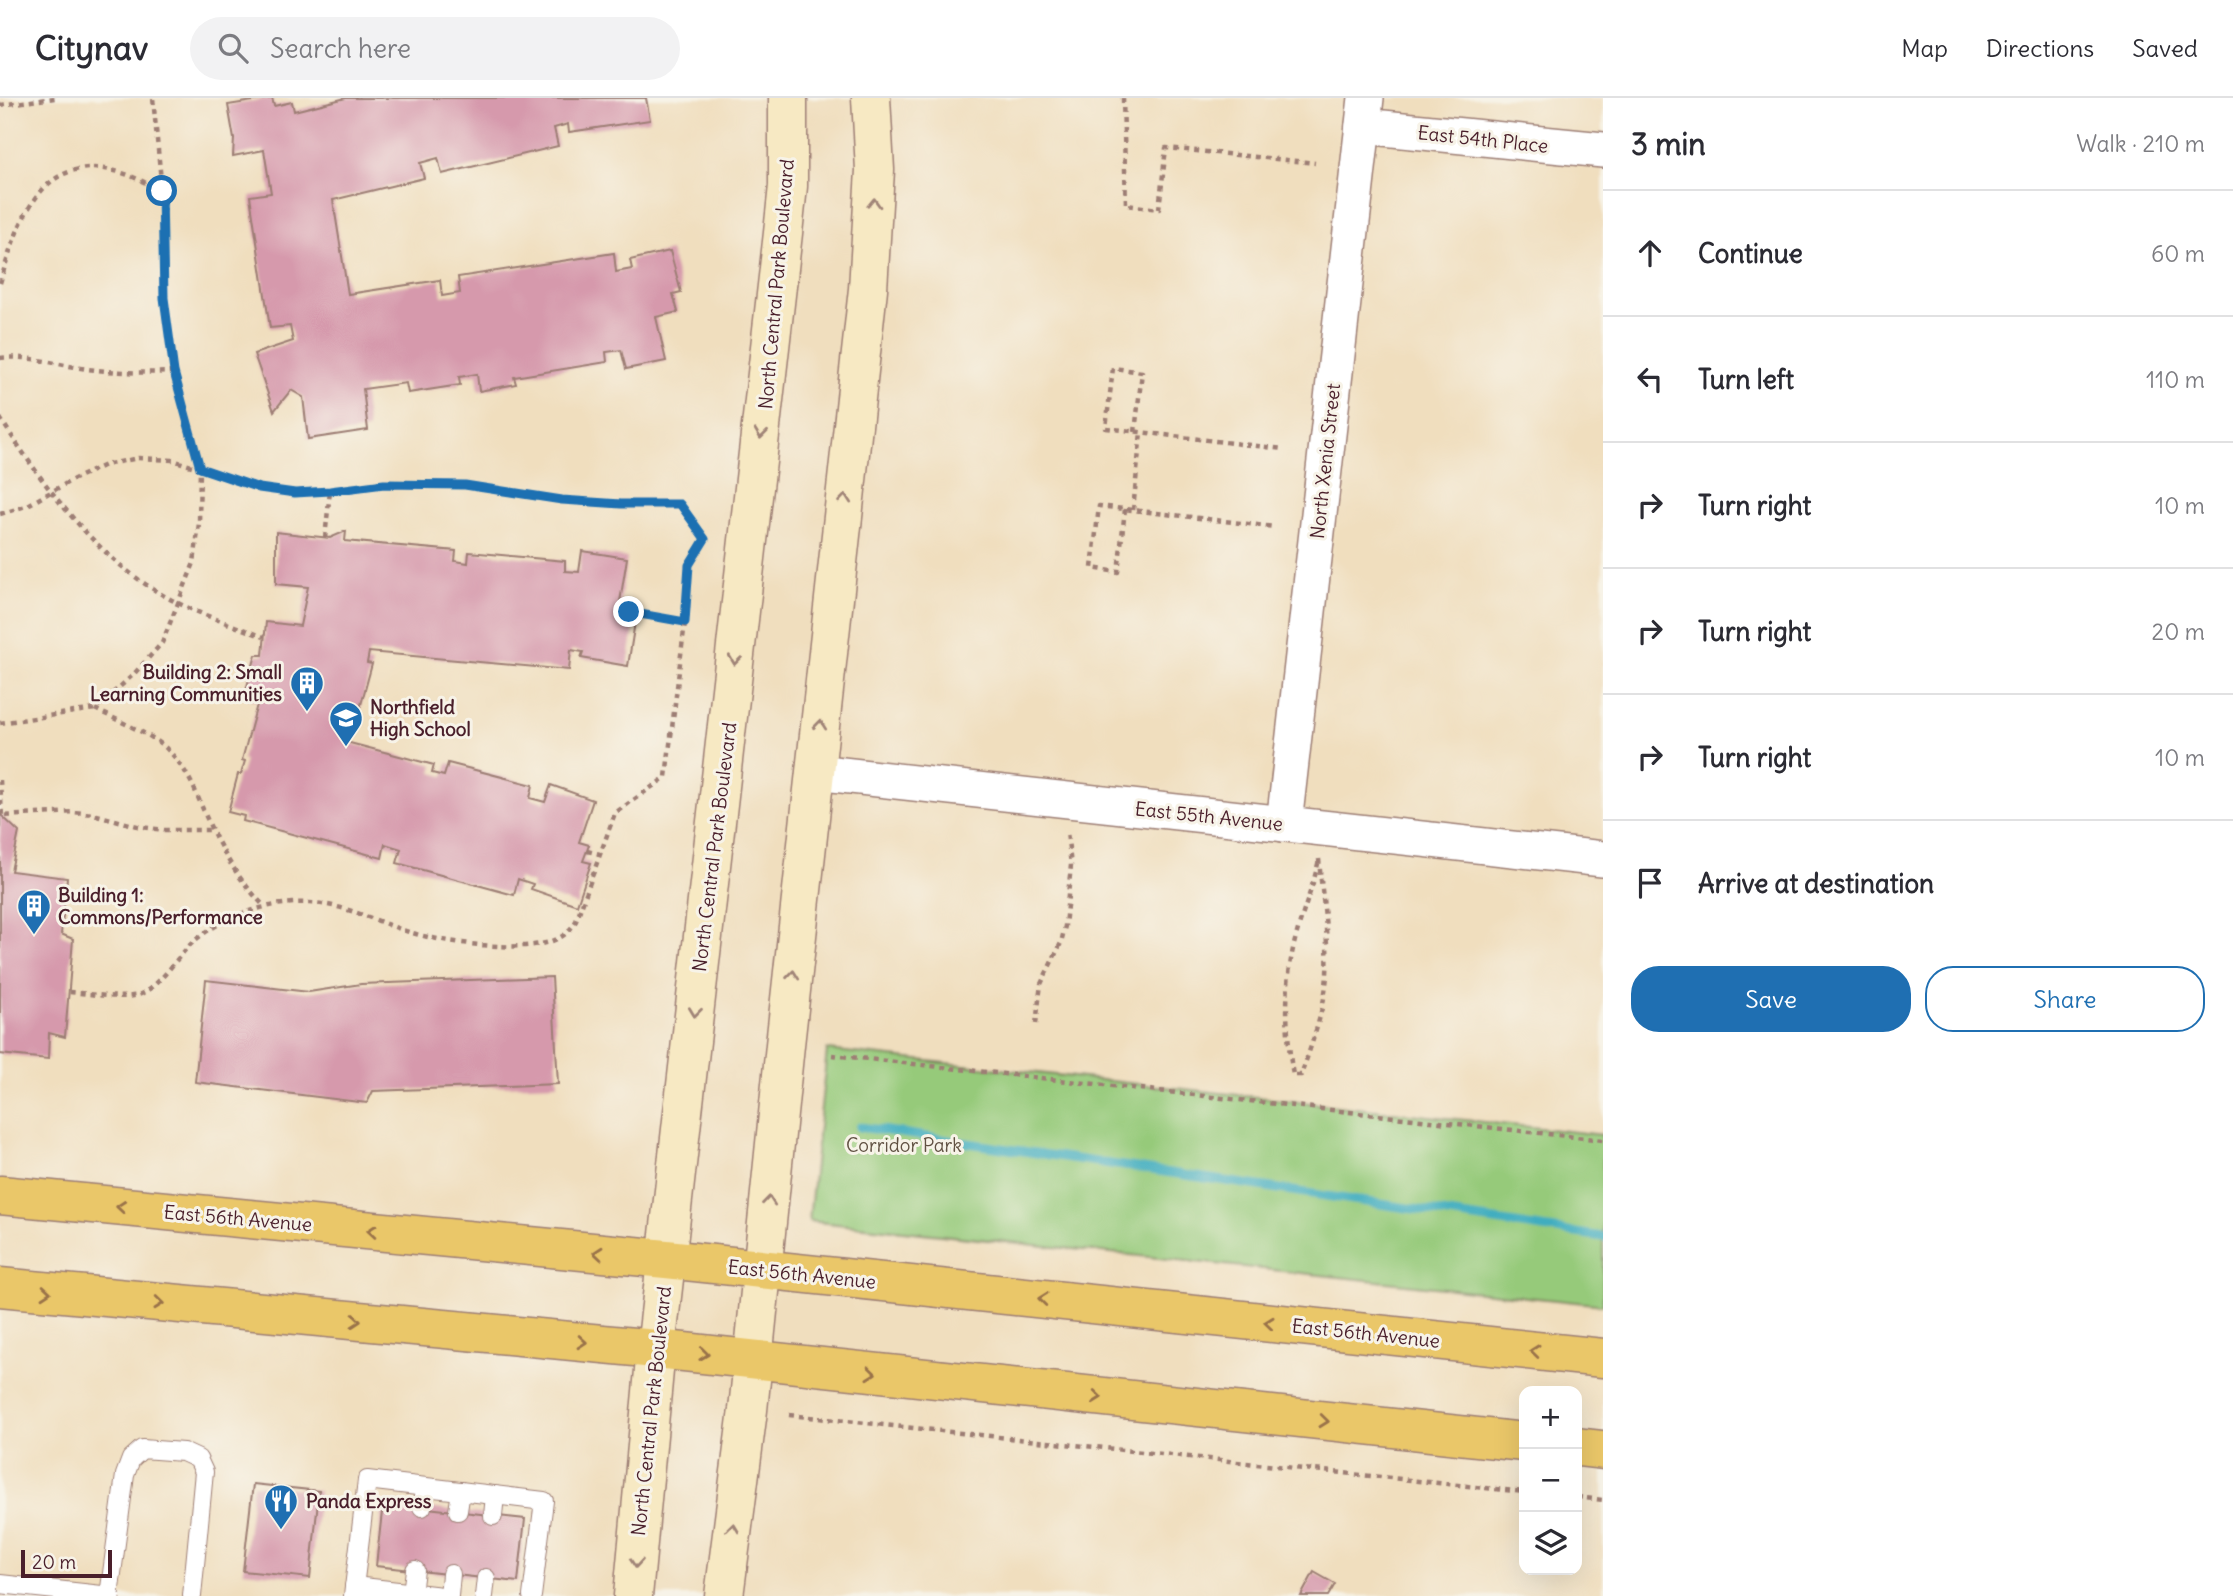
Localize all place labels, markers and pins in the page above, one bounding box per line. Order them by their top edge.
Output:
place label: Building 2: Small Learning Communities [90,660,282,706]
building icon: Building 2: Small Learning Communities [288,664,326,713]
place label: Northfield High School [370,695,471,741]
school or university icon: Northfield High School [327,699,365,748]
place label: Building 1: Commons/Performance [58,883,263,929]
building icon: Building 1: Commons/Performance [15,887,53,936]
restaurant icon: Panda Express [262,1482,300,1531]
place label: Panda Express [306,1489,432,1513]

